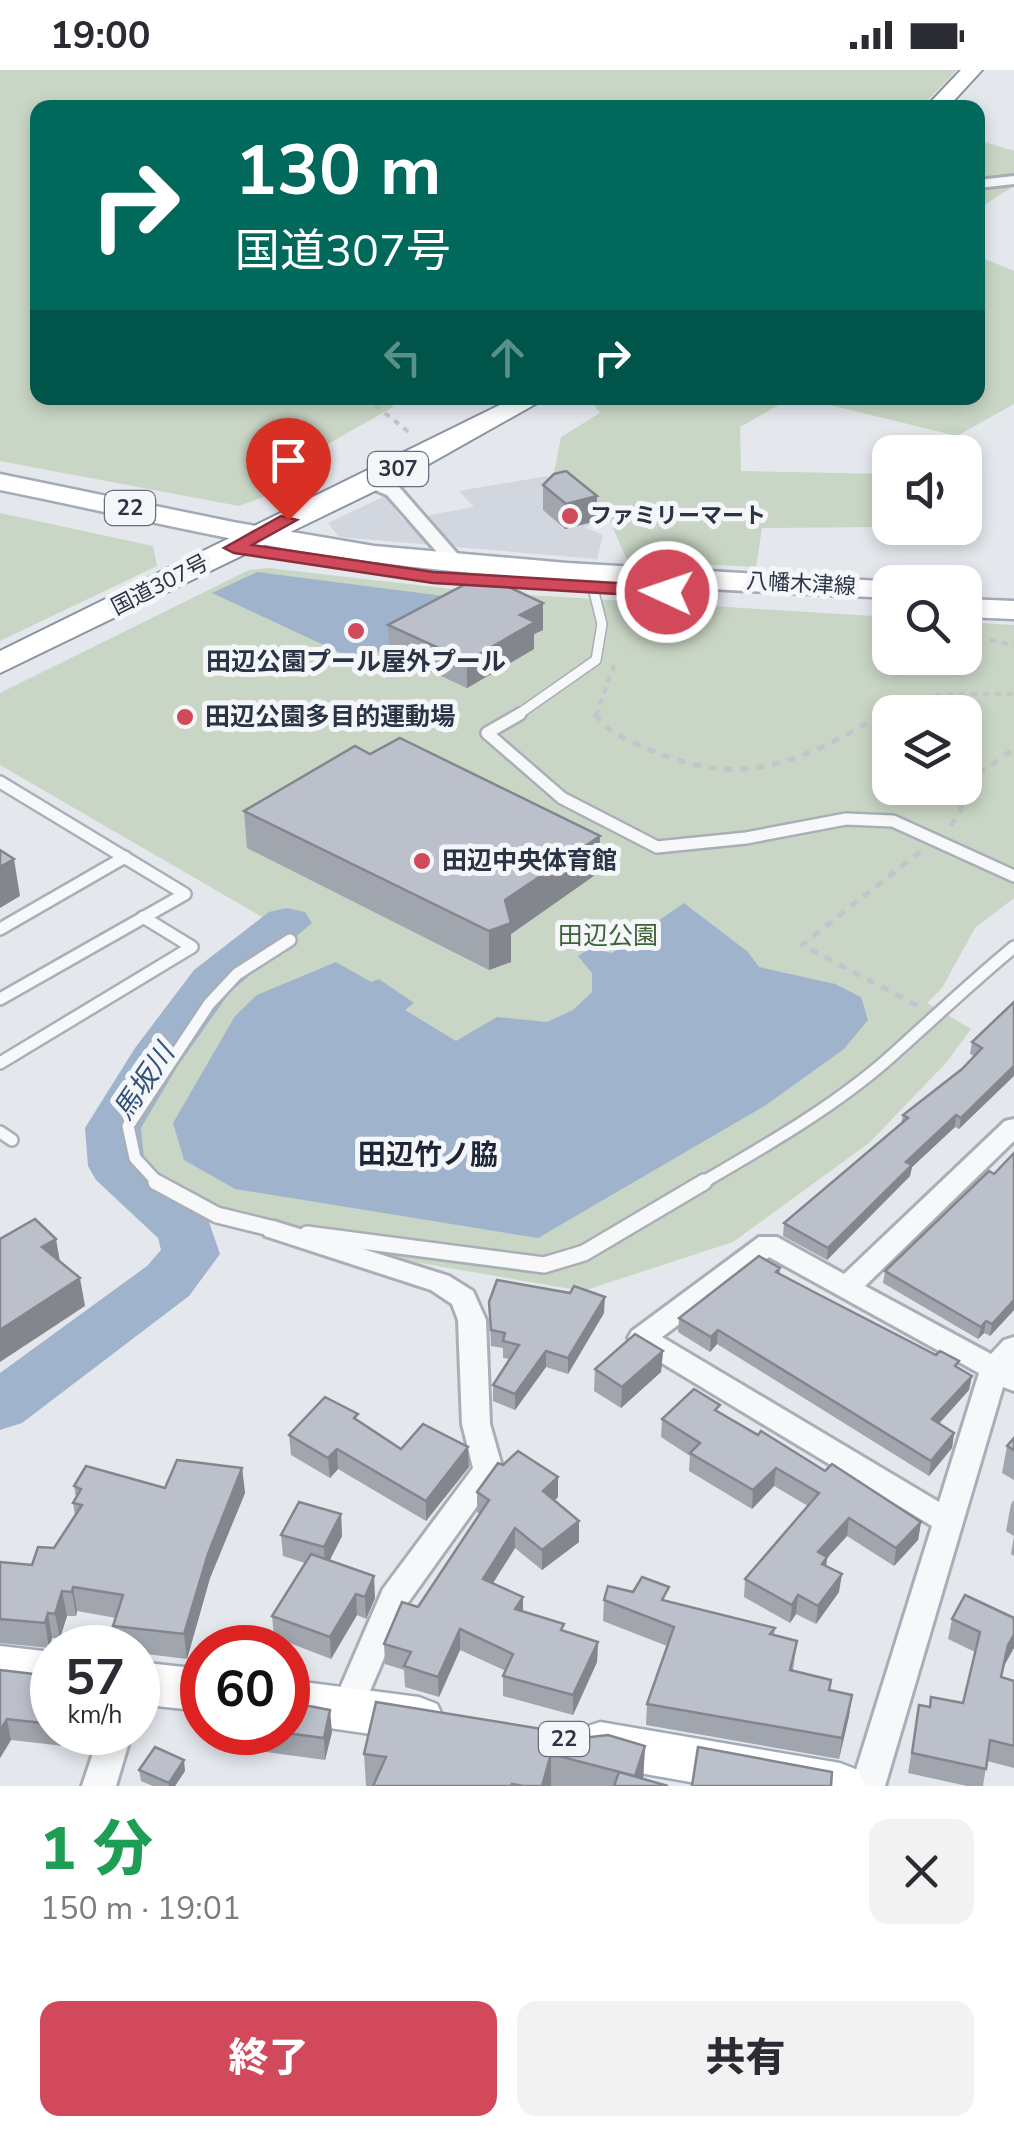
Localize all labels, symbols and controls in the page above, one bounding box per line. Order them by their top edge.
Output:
text: 19:00 [50,10,151,61]
text: 130 m [235,123,441,219]
icon: right [70,140,200,270]
text: 国道307号 [235,221,451,282]
icon: left [375,330,430,385]
icon: ahead [480,330,535,385]
icon: right [585,330,640,385]
pin [246,418,331,521]
icon: arrive [261,433,316,488]
map controls [872,435,982,805]
button: sound [872,435,982,545]
road number: 307 [368,452,428,486]
road number: 22 [105,491,155,525]
place label: ファミリーマート [590,501,766,531]
marker: ファミリーマート [559,505,581,527]
position arrow [615,540,719,644]
street label: 国道307号 [106,548,214,622]
button: search [872,565,982,675]
street label: 八幡木津線 [745,566,857,602]
marker: 田辺公園プール屋外プール [345,620,367,642]
place label: 田辺公園プール屋外プール [206,645,506,679]
button: layers [872,695,982,805]
place label: 田辺公園多目的運動場 [205,700,455,734]
marker: 田辺公園多目的運動場 [174,706,196,728]
place label: 田辺中央体育館 [442,844,617,878]
marker: 田辺中央体育館 [411,850,433,872]
park label: 田辺公園 [558,919,658,953]
water label: 馬坂川 [105,1034,185,1127]
district label: 田辺竹ノ脇 [358,1136,498,1174]
speed limit sign: 60 [180,1625,310,1755]
text: 57 [65,1643,125,1712]
text: km/h [67,1698,123,1732]
road number: 22 [539,1722,589,1756]
text: 1 分 [40,1808,153,1890]
button: close [869,1819,974,1924]
text: 150 m · 19:01 [40,1887,241,1930]
button: 終了 [40,2001,497,2116]
button: 共有 [517,2001,974,2116]

